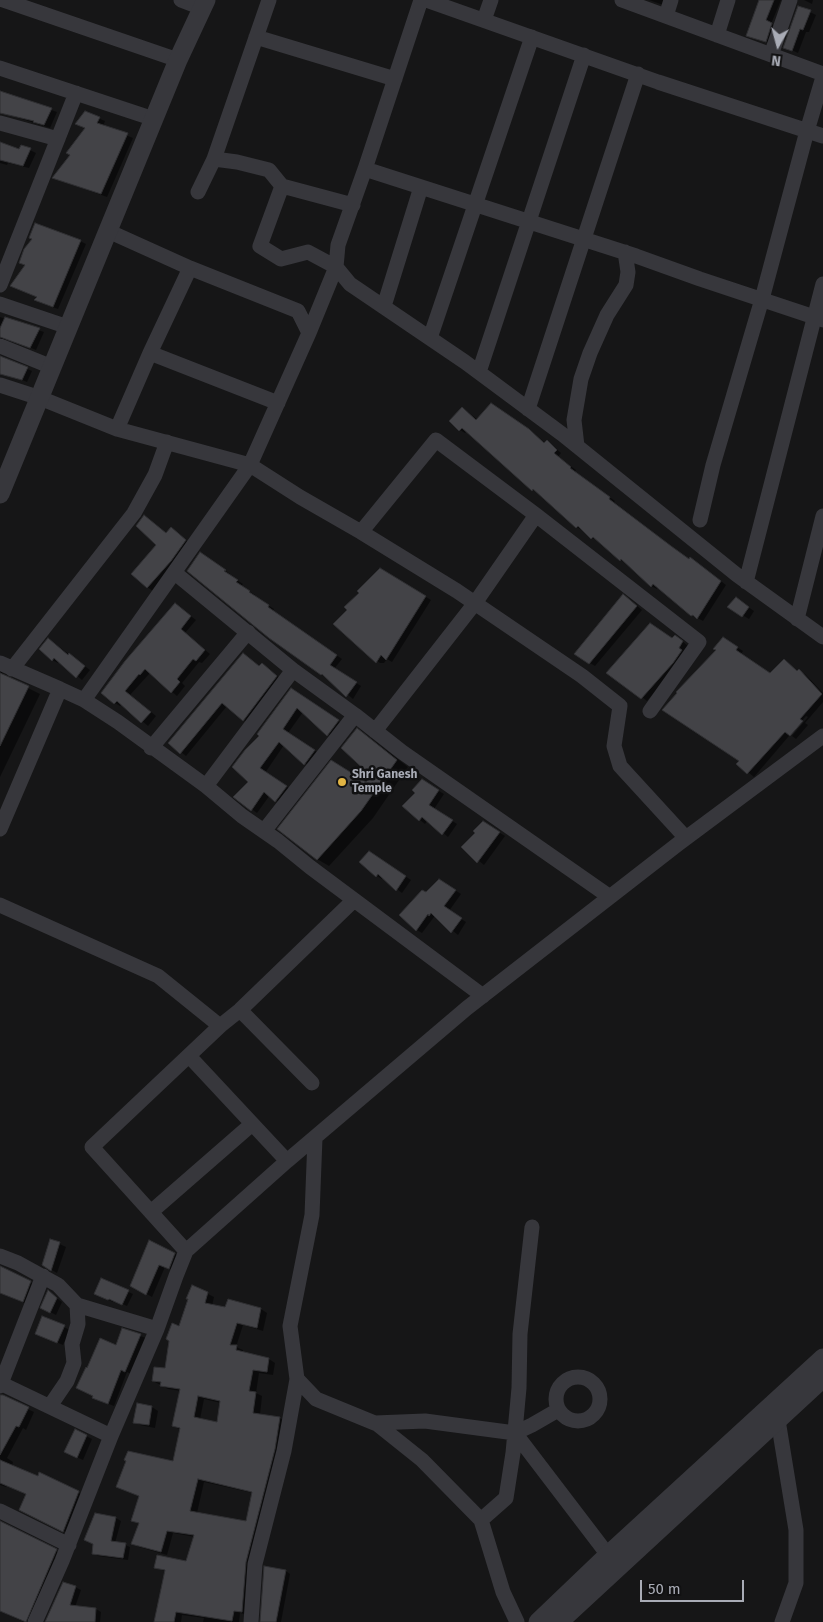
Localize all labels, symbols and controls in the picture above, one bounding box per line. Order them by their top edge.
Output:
north arrow [753,20,803,70]
text: N [770,51,782,69]
place label: Shri Ganesh Temple [352,768,417,796]
marker: Shri Ganesh Temple [336,776,348,788]
scale bar [643,1570,747,1602]
text: 50 m [648,1580,681,1598]

